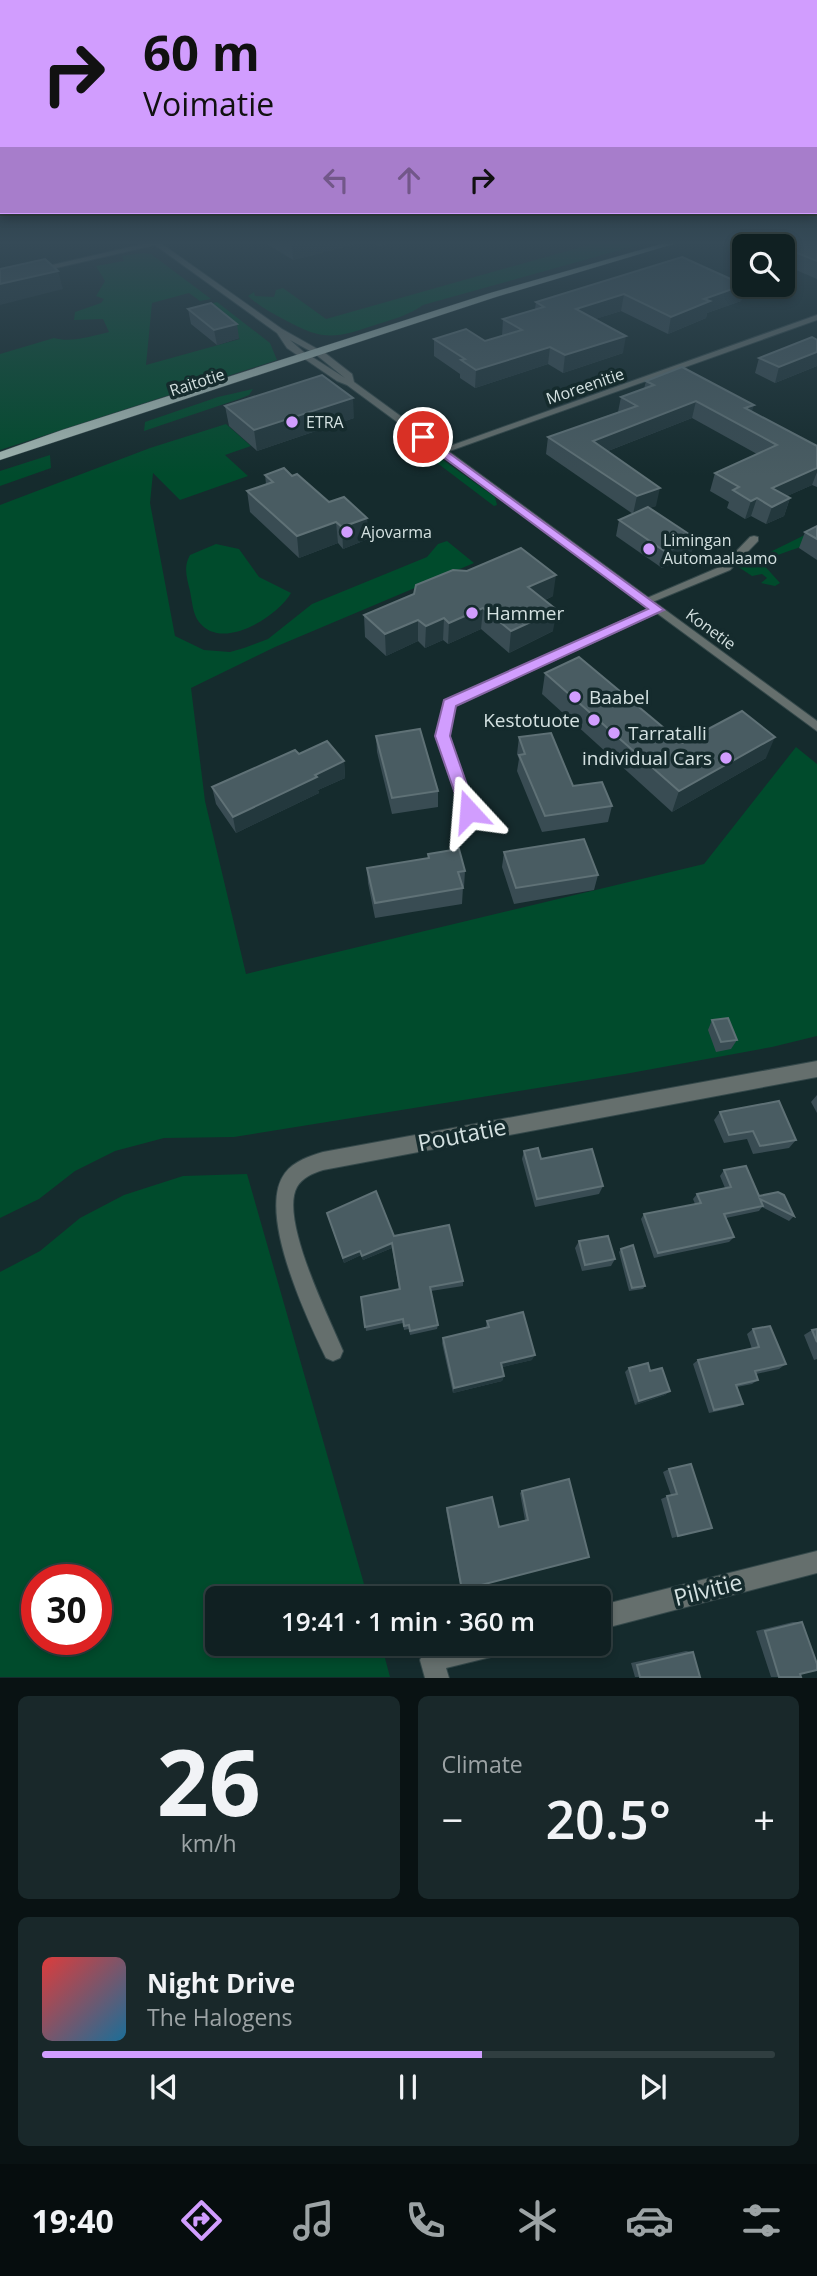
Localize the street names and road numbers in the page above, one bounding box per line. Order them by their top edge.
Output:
street label: Moreenitie [543,362,627,410]
street label: Raitotie [167,363,227,401]
street label: Konetie [681,603,741,655]
street label: Poutatie [415,1110,509,1158]
street label: Pilvitie [670,1565,745,1613]

